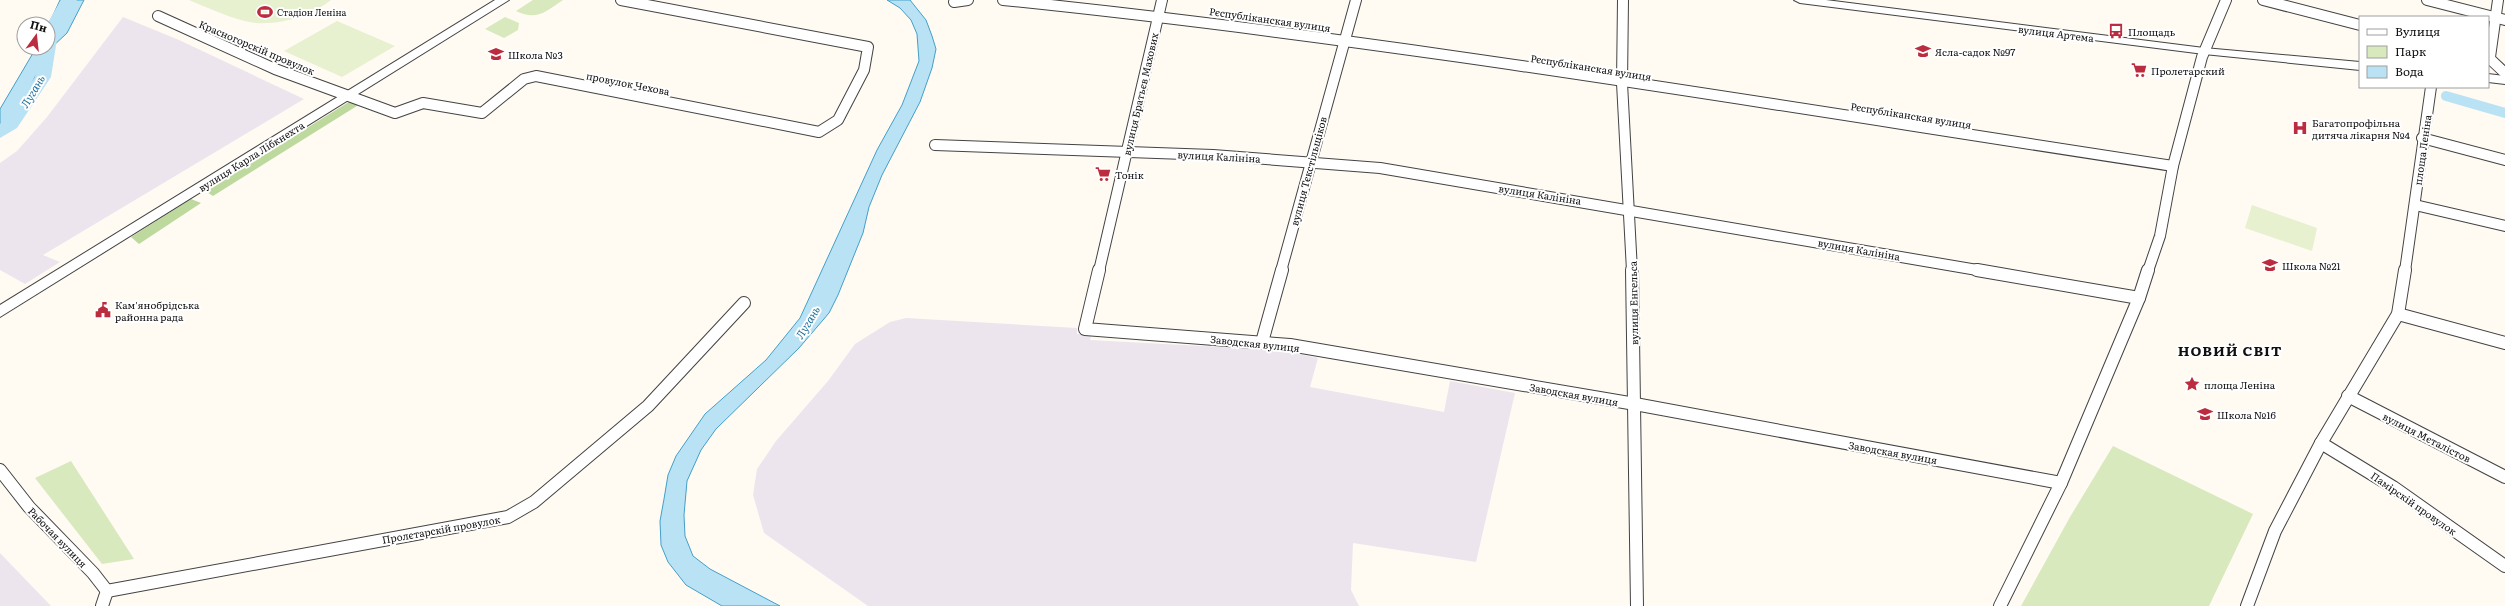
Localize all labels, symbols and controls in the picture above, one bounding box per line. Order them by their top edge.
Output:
sports icon: Стадіон Леніна [256,3,274,21]
street label: Рєспубліканская вулиця [1208,3,1332,35]
place label: Стадіон Леніна [277,5,347,19]
text: Пн [29,15,49,35]
north arrow [16,16,56,56]
street label: Красногорскій провулок [197,16,317,78]
legend [2359,16,2489,88]
street label: вулиця Артема [2017,21,2095,45]
bus stop icon: Площадь [2107,22,2125,40]
text: Вулиця [2395,22,2440,40]
place label: Площадь [2128,24,2176,39]
street label: вулиця Братьєв Махових [1119,31,1162,157]
school or university icon: Ясла-садок №97 [1914,42,1932,60]
text: Парк [2395,42,2426,60]
place label: Ясла-садок №97 [1935,44,2015,59]
school or university icon: Школа №3 [487,45,505,63]
place label: Школа №3 [508,47,563,62]
street label: Рєспубліканская вулиця [1529,50,1653,84]
supermarket icon: Пролетарский [2130,61,2148,79]
text: Вода [2395,62,2424,80]
place label: Пролетарский [2151,63,2225,78]
street label: провулок Чехова [585,68,672,99]
water label: Лугань [16,72,48,110]
street label: Рєспубліканская вулиця [1849,98,1973,132]
street label: площа Леніна [2410,113,2434,186]
street label: вулиця Тєкстільщіков [1286,114,1330,227]
place label: Багатопрофільна дитяча лікарня №4 [2312,115,2411,142]
street label: вулиця Карла Лібкнехта [195,117,307,195]
hospital icon: Багатопрофільна дитяча лікарня №4 [2291,119,2309,137]
street label: вулиця Калініна [1177,146,1262,166]
supermarket icon: Тонік [1094,165,1112,183]
place label: Тонік [1115,167,1144,182]
street label: вулиця Калініна [1498,180,1583,208]
street label: вулиця Калініна [1817,234,1902,264]
school or university icon: Школа №21 [2261,256,2279,274]
place label: Школа №21 [2282,258,2341,273]
street label: вулиця Енгельса [1625,260,1641,345]
place label: Кам'янобрідська районна рада [115,297,200,324]
public building icon: Кам'янобрідська районна рада [94,301,112,319]
water label: Лугань [791,303,823,341]
street label: Заводская вулиця [1210,331,1300,355]
district label: НОВИЙ СВІТ [2178,340,2282,360]
place icon: площа Леніна [2183,375,2201,393]
place label: площа Леніна [2204,377,2276,392]
street label: Заводская вулиця [1528,379,1620,409]
school or university icon: Школа №16 [2196,405,2214,423]
place label: Школа №16 [2217,407,2276,422]
street label: вулиця Мєталістов [2380,408,2474,466]
street label: Заводская вулиця [1847,437,1939,467]
street label: Памірскій провулок [2368,468,2460,538]
street label: Рабочая вулиця [25,503,91,571]
street label: Пролєтарскій провулок [381,511,501,547]

